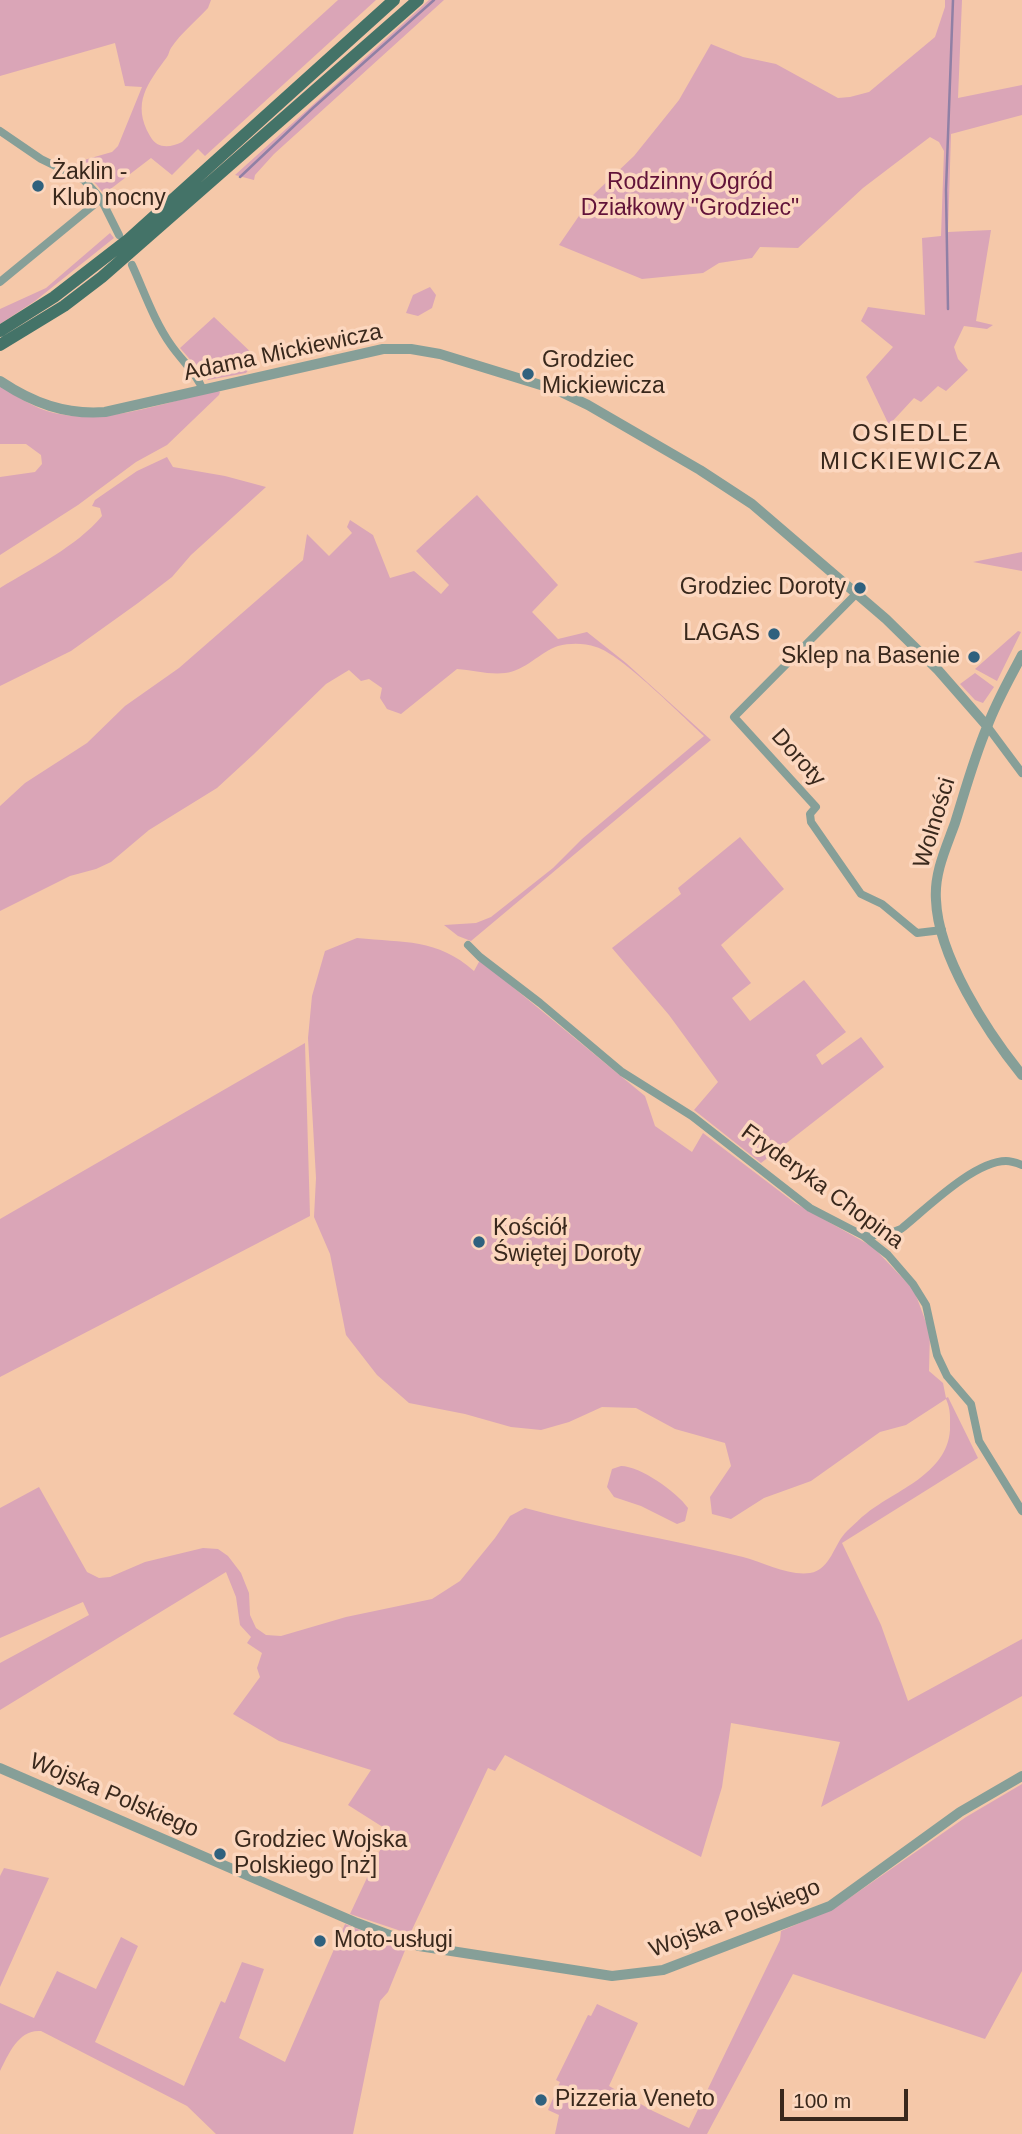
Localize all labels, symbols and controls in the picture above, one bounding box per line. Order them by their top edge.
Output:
place label: Żaklin - Klub nocny [52,159,166,213]
park label: Rodzinny Ogród Działkowy "Grodziec" [581,169,799,223]
marker: Żaklin - Klub nocny [30,178,46,194]
street label: Adama Mickiewicza [181,319,385,387]
place label: Grodziec Mickiewicza [542,347,665,401]
marker: Grodziec Mickiewicza [520,366,536,382]
district label: OSIEDLE MICKIEWICZA [821,420,1001,476]
place label: Grodziec Doroty [680,574,846,602]
marker: Grodziec Doroty [852,580,868,596]
place label: LAGAS [683,620,760,648]
marker: LAGAS [766,626,782,642]
place label: Sklep na Basenie [781,643,960,671]
marker: Sklep na Basenie [966,649,982,665]
street label: Doroty [765,724,831,792]
street label: Wolności [908,775,962,871]
street label: Fryderyka Chopina [735,1119,909,1255]
place label: Kościół Świętej Doroty [493,1215,641,1269]
marker: Kościół Świętej Doroty [471,1234,487,1250]
street label: Wojska Polskiego [25,1748,203,1844]
place label: Grodziec Wojska Polskiego [nż] [234,1827,407,1881]
marker: Grodziec Wojska Polskiego [nż] [212,1846,228,1862]
street label: Wojska Polskiego [646,1874,824,1964]
place label: Moto-usługi [334,1927,453,1955]
marker: Moto-usługi [312,1933,328,1949]
scale bar [784,2074,912,2118]
place label: Pizzeria Veneto [555,2086,715,2114]
text: 100 m [793,2089,851,2112]
marker: Pizzeria Veneto [533,2092,549,2108]

